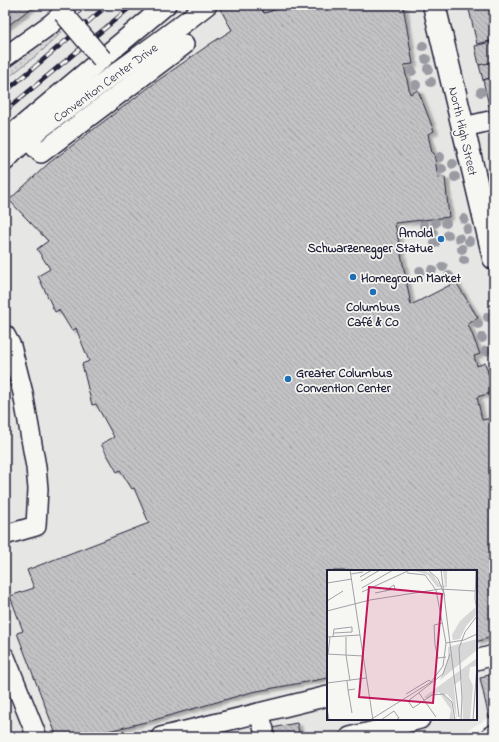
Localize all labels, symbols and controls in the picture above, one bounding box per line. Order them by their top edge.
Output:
street label: Convention Center Drive [50,39,162,128]
street label: North High Street [442,85,482,179]
place label: Arnold Schwarzenegger Statue [307,224,434,260]
marker: Arnold Schwarzenegger Statue [436,234,446,244]
place label: Homegrown Market [361,269,462,290]
marker: Homegrown Market [348,272,358,282]
marker: Columbus Café & Co [368,287,378,297]
place label: Columbus Café & Co [346,298,400,332]
place label: Greater Columbus Convention Center [296,364,393,398]
marker: Greater Columbus Convention Center [283,374,293,384]
inset map [327,570,477,720]

